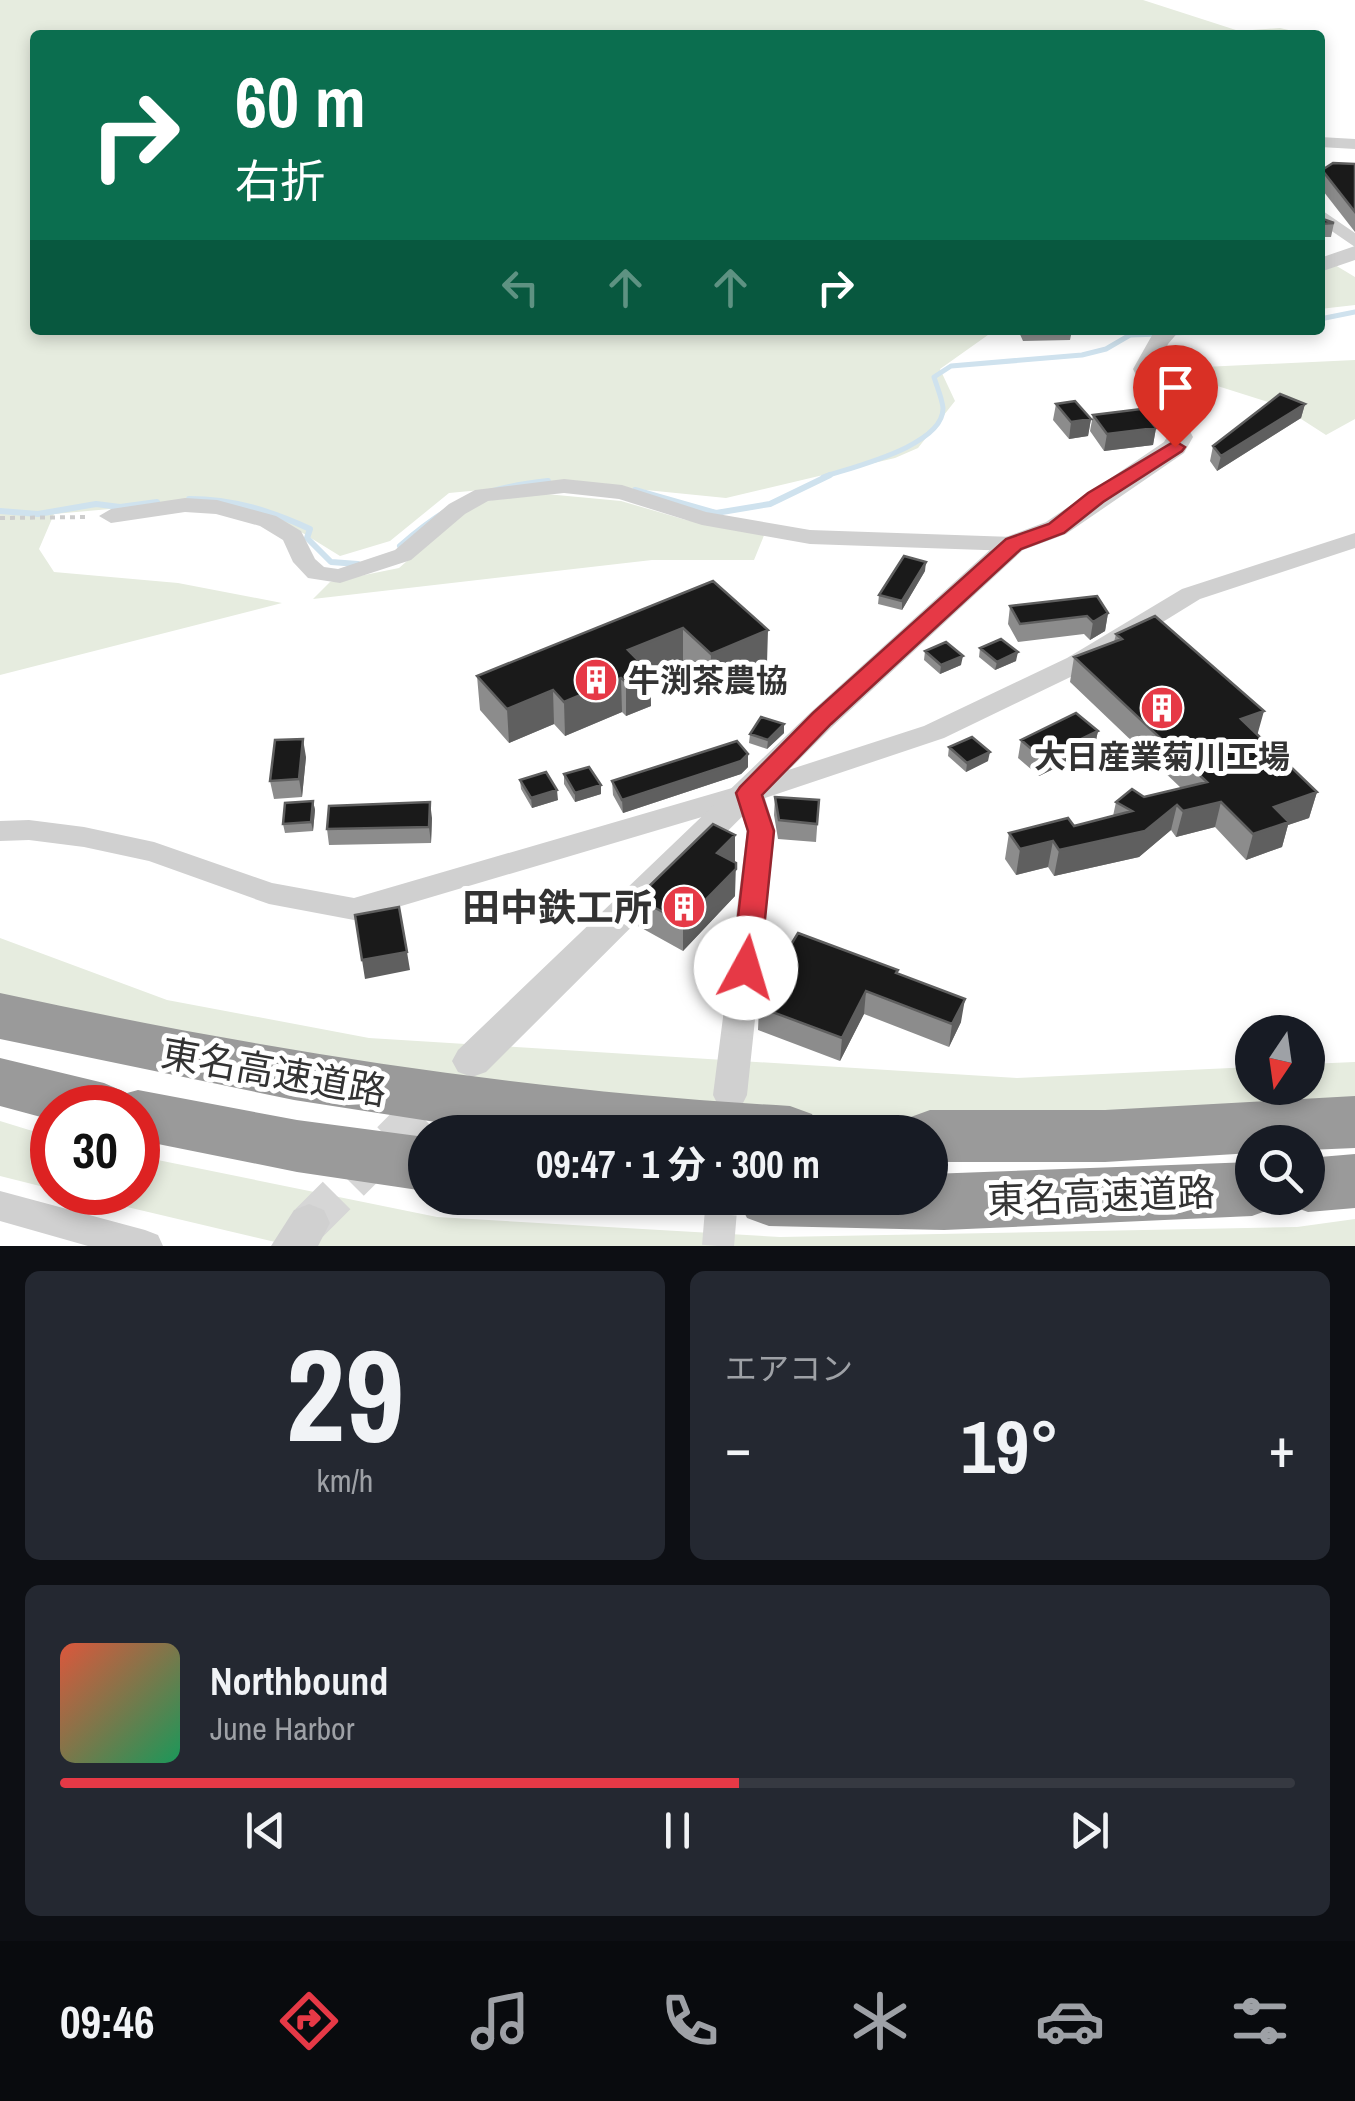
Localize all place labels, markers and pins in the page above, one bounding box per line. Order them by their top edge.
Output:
pin [1133,345,1218,448]
building icon: 牛渕茶農協 [573,657,619,703]
place label: 牛渕茶農協 [628,659,788,702]
building icon: 大日産業菊川工場 [1139,685,1185,731]
place label: 大日産業菊川工場 [1034,735,1290,778]
place label: 田中鉄工所 [462,882,652,933]
building icon: 田中鉄工所 [661,884,707,930]

